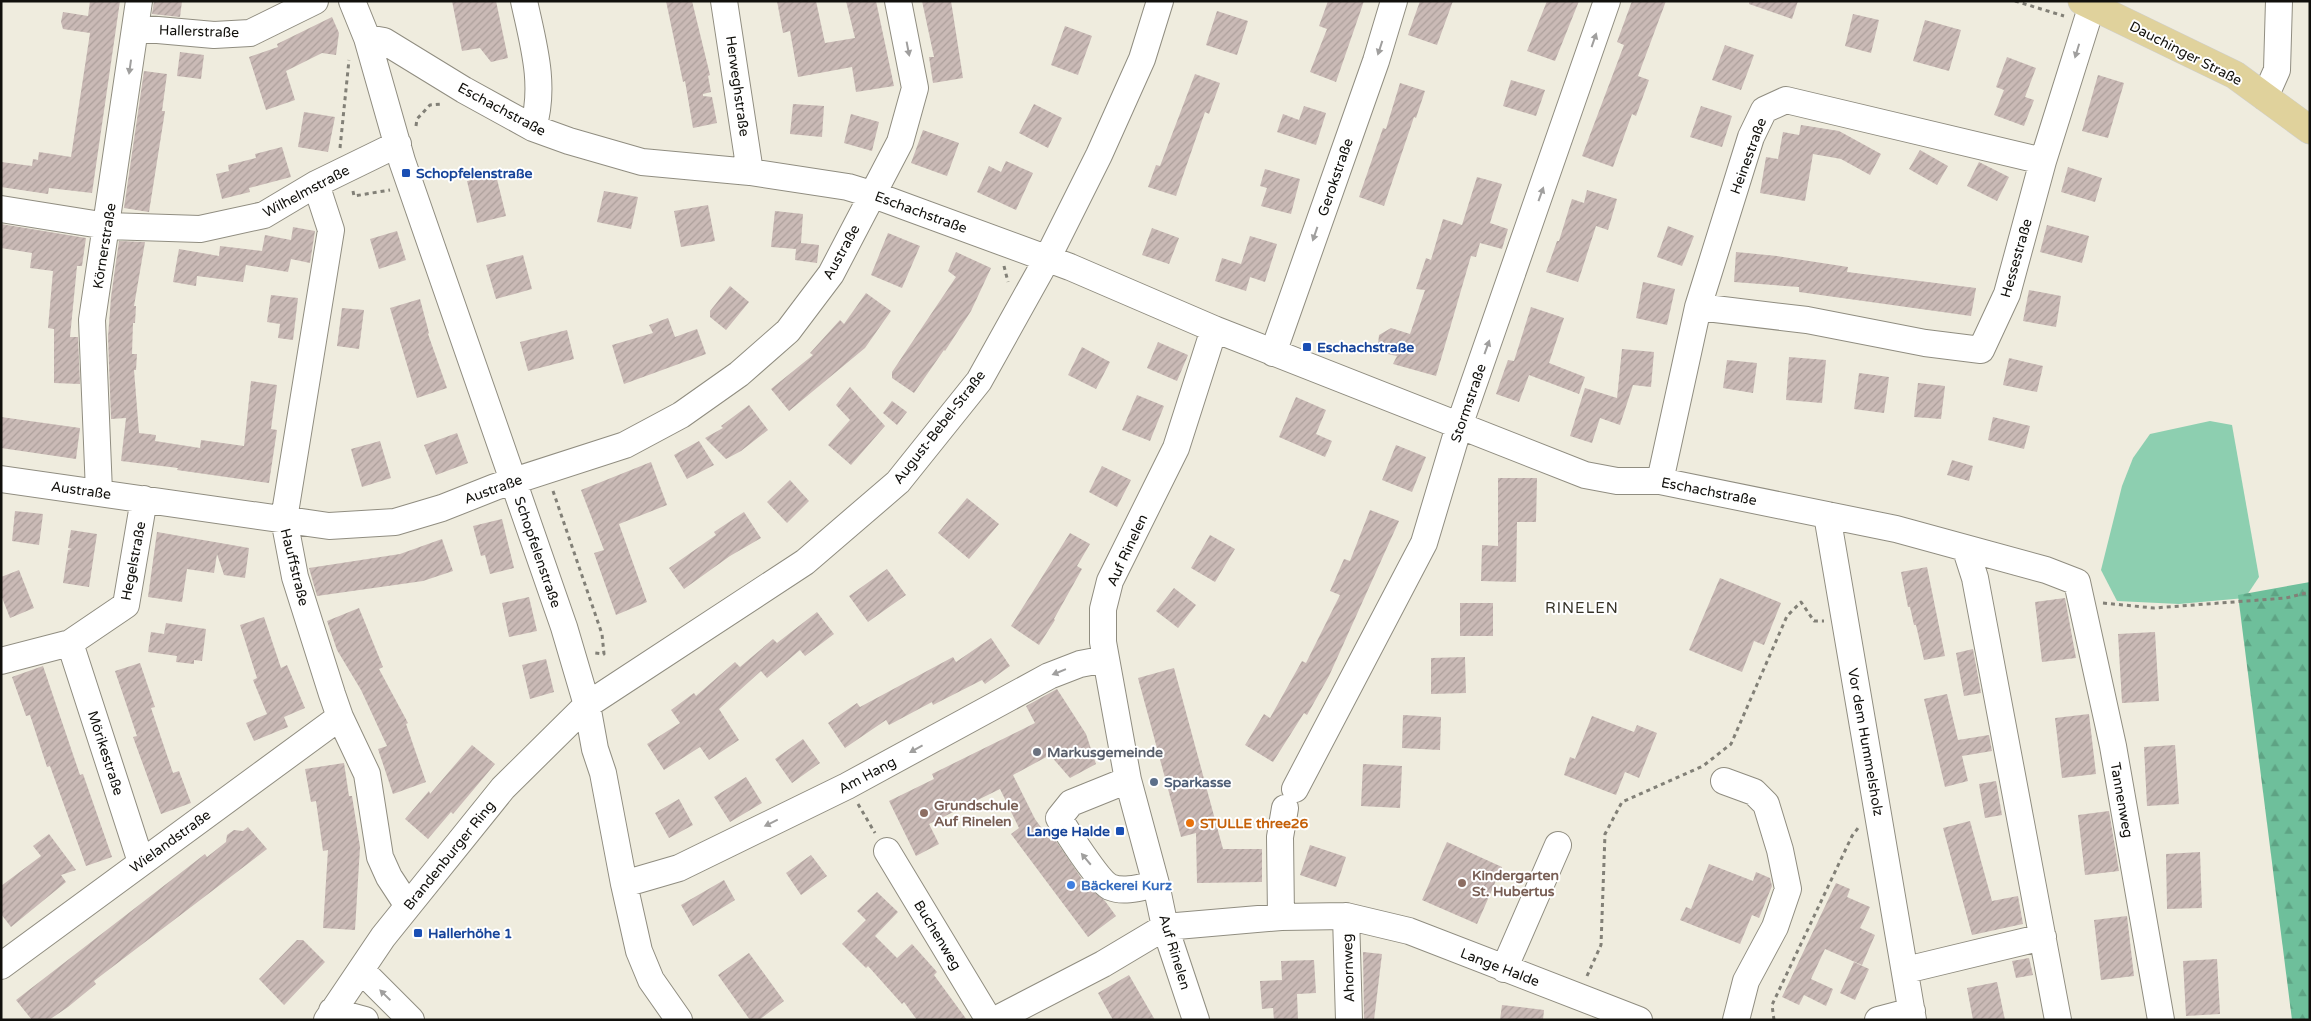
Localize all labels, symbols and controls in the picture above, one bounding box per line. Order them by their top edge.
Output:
street label: Dauchinger Straße [2127,18,2245,89]
street label: Hallerstraße [159,22,240,41]
one-way arrow [1590,32,1598,47]
street label: Herweghstraße [722,35,753,138]
one-way arrow [1375,40,1383,55]
one-way arrow [904,42,912,58]
one-way arrow [2073,44,2080,59]
one-way arrow [125,59,133,75]
street label: Eschachstraße [455,79,549,140]
street label: Heinestraße [1727,116,1770,197]
street label: Gerokstraße [1314,136,1357,218]
street label: Wilhelmstraße [260,161,352,221]
place label: Schopfelenstraße [416,165,532,182]
marker: Schopfelenstraße [400,167,412,179]
one-way arrow [1538,186,1545,201]
street label: Eschachstraße [872,188,969,237]
street label: Körnerstraße [89,202,120,290]
street label: Hessestraße [1997,217,2036,300]
street label: Austraße [819,222,864,283]
one-way arrow [1310,227,1318,242]
place label: Eschachstraße [1317,339,1414,356]
one-way arrow [1483,339,1491,354]
marker: Eschachstraße [1301,341,1313,353]
street label: Stormstraße [1447,362,1490,445]
street label: August-Bebel-Straße [890,367,989,488]
street label: Austraße [462,471,525,508]
street label: Eschachstraße [1660,474,1758,509]
street label: Austraße [50,478,112,503]
street label: Schopfelenstraße [511,494,565,610]
street label: Auf Rinelen [1103,511,1152,589]
street label: Hegelstraße [117,520,150,602]
street label: Hauffstraße [277,527,312,608]
district label: RINELEN [1545,599,1619,617]
street label: Vor dem Hummelsholz [1844,667,1887,817]
one-way arrow [1052,669,1066,677]
street label: Mörikestraße [84,709,127,798]
place label: Markusgemeinde [1047,744,1163,761]
one-way arrow [908,745,923,753]
marker: Markusgemeinde [1031,746,1043,758]
street label: Am Hang [836,753,899,798]
street label: Tannenweg [2107,761,2137,839]
place label: Sparkasse [1164,774,1231,791]
marker: Sparkasse [1148,776,1160,788]
street label: Brandenburger Ring [400,797,499,913]
place label: Grundschule Auf Rinelen [934,797,1019,830]
street label: Wielandstraße [127,806,214,876]
marker: Grundschule Auf Rinelen [918,807,930,819]
place label: STULLE three26 [1200,815,1309,832]
marker: STULLE three26 [1184,817,1196,829]
one-way arrow [764,819,779,827]
place label: Lange Halde [1026,823,1110,840]
marker: Lange Halde [1114,825,1126,837]
one-way arrow [1081,853,1092,866]
place label: Kindergarten St. Hubertus [1472,867,1559,900]
place label: Bäckerei Kurz [1081,877,1172,894]
marker: Kindergarten St. Hubertus [1456,877,1468,889]
marker: Bäckerei Kurz [1065,879,1077,891]
street label: Buchenweg [910,897,965,973]
street label: Auf Rinelen [1155,913,1194,992]
place label: Hallerhöhe 1 [428,925,513,942]
marker: Hallerhöhe 1 [412,927,424,939]
street label: Ahornweg [1339,933,1358,1003]
street label: Lange Halde [1458,945,1542,990]
one-way arrow [380,989,392,1001]

